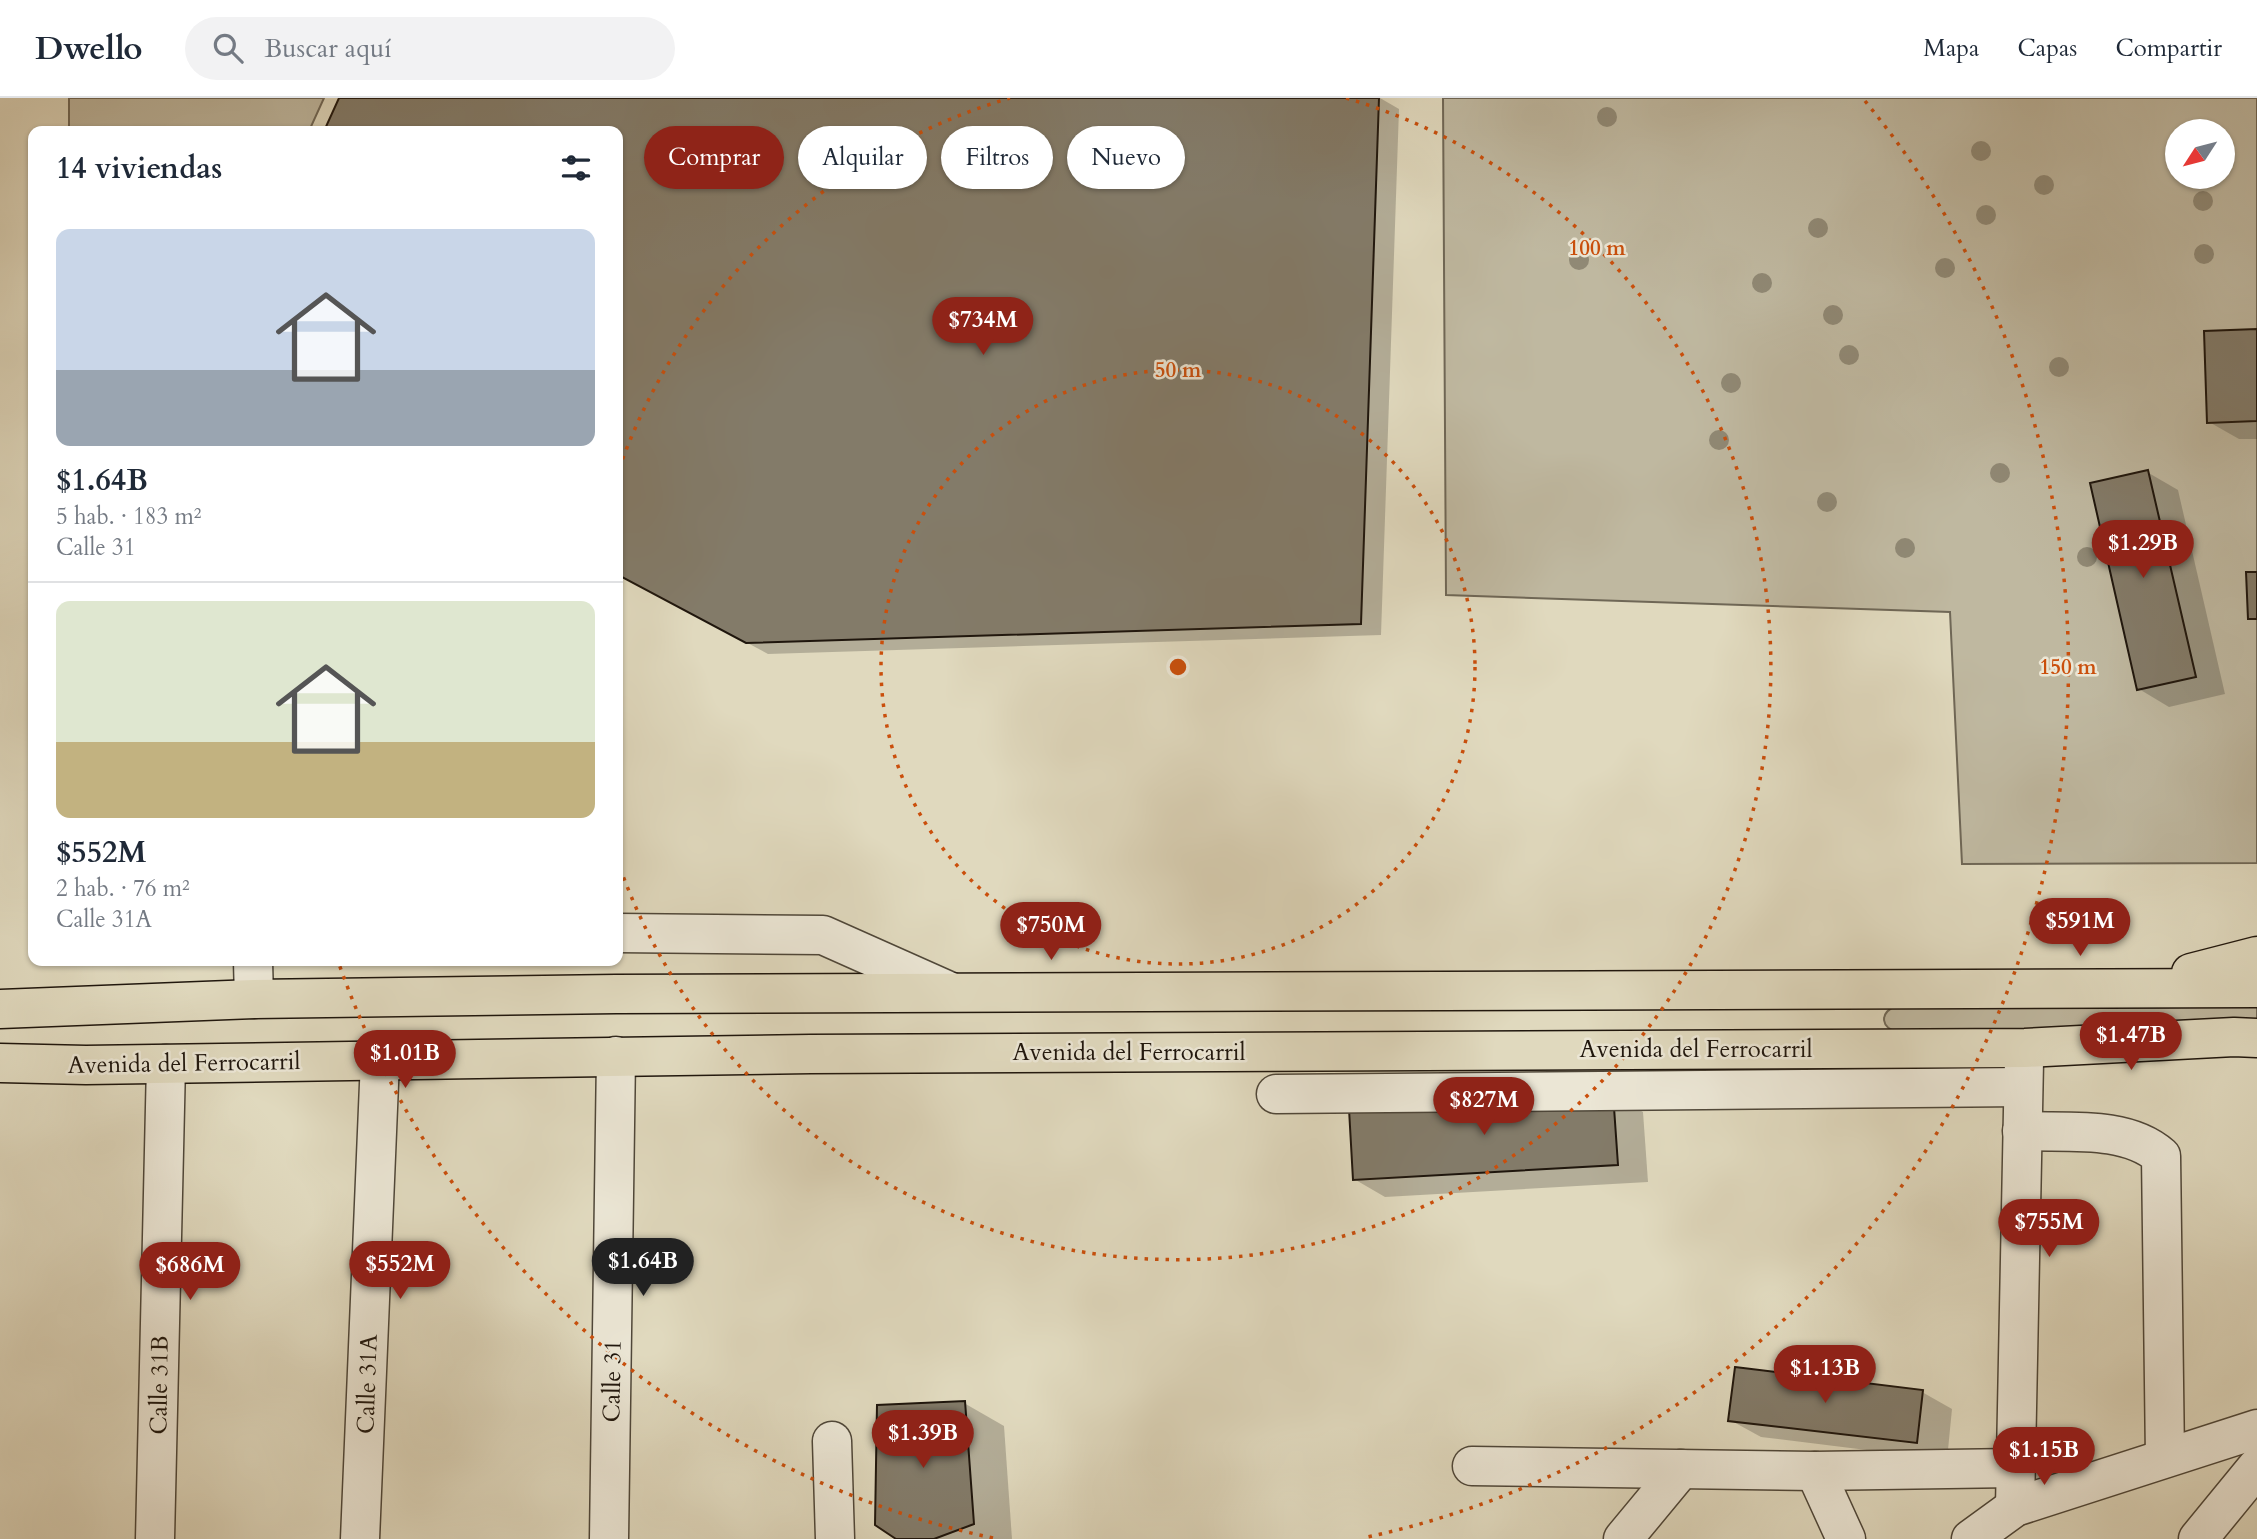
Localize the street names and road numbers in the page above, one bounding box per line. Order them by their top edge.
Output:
street label: Avenida del Ferrocarril [1579,1033,1813,1066]
street label: Avenida del Ferrocarril [1012,1036,1246,1069]
street label: Avenida del Ferrocarril [67,1045,301,1082]
street label: Calle 31A [349,1333,386,1435]
street label: Calle 31B [142,1335,177,1435]
street label: Calle 31 [595,1339,630,1423]

